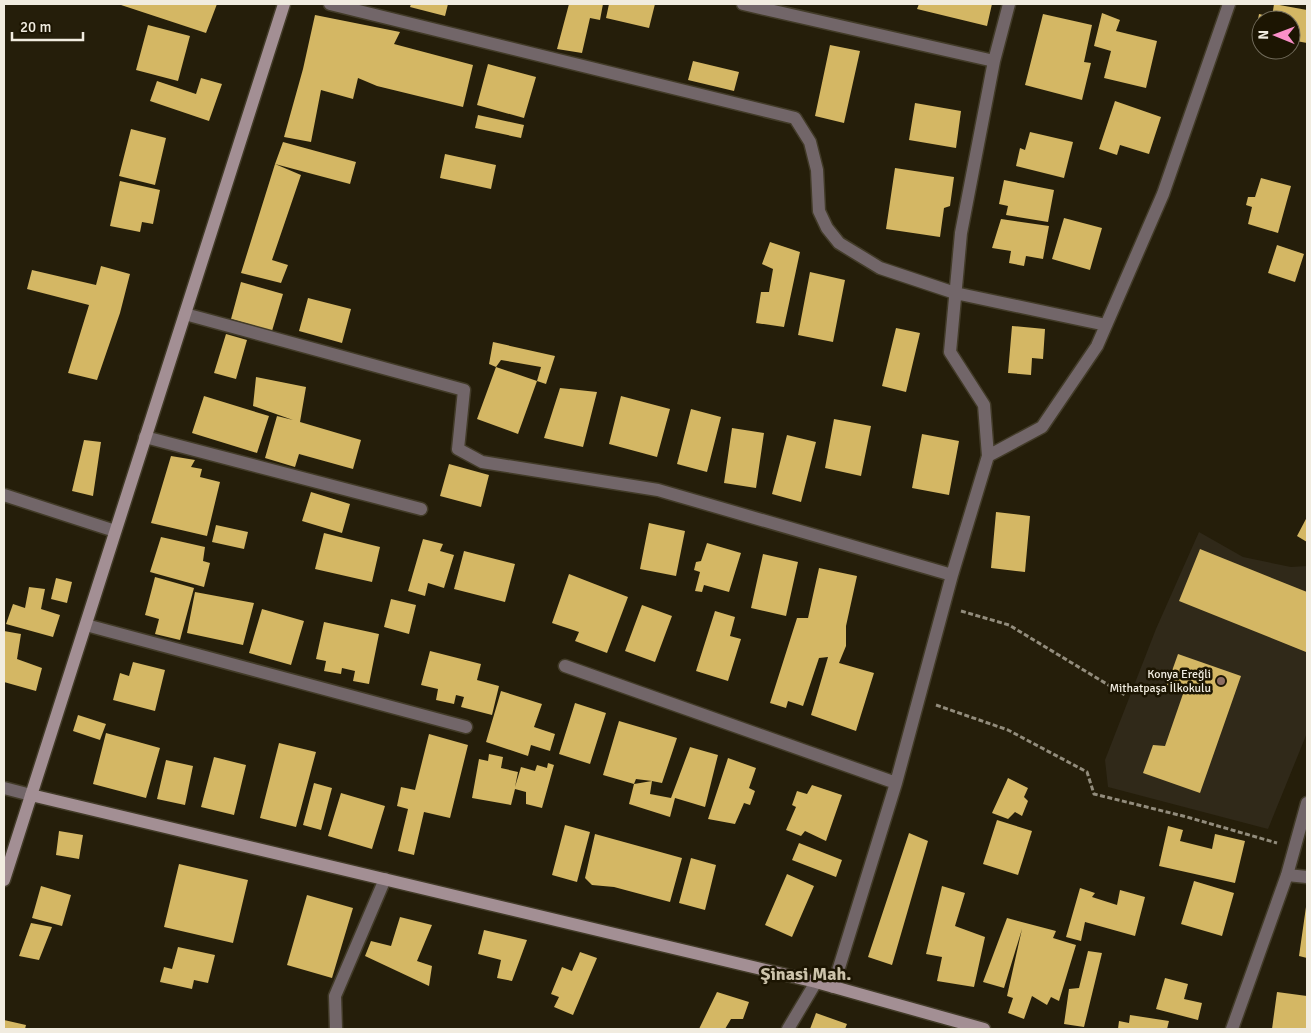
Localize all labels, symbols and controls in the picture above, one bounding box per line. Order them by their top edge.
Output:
scale bar [12,10,84,42]
north arrow [1251,10,1301,60]
text: 20 m [20,18,51,36]
text: N [1255,30,1272,40]
place label: Konya Ereğli Mithatpaşa İlkokulu [1109,667,1211,696]
marker: Konya Ereğli Mithatpaşa İlkokulu [1215,675,1227,687]
district label: Şinasi Mah. [760,963,852,985]

